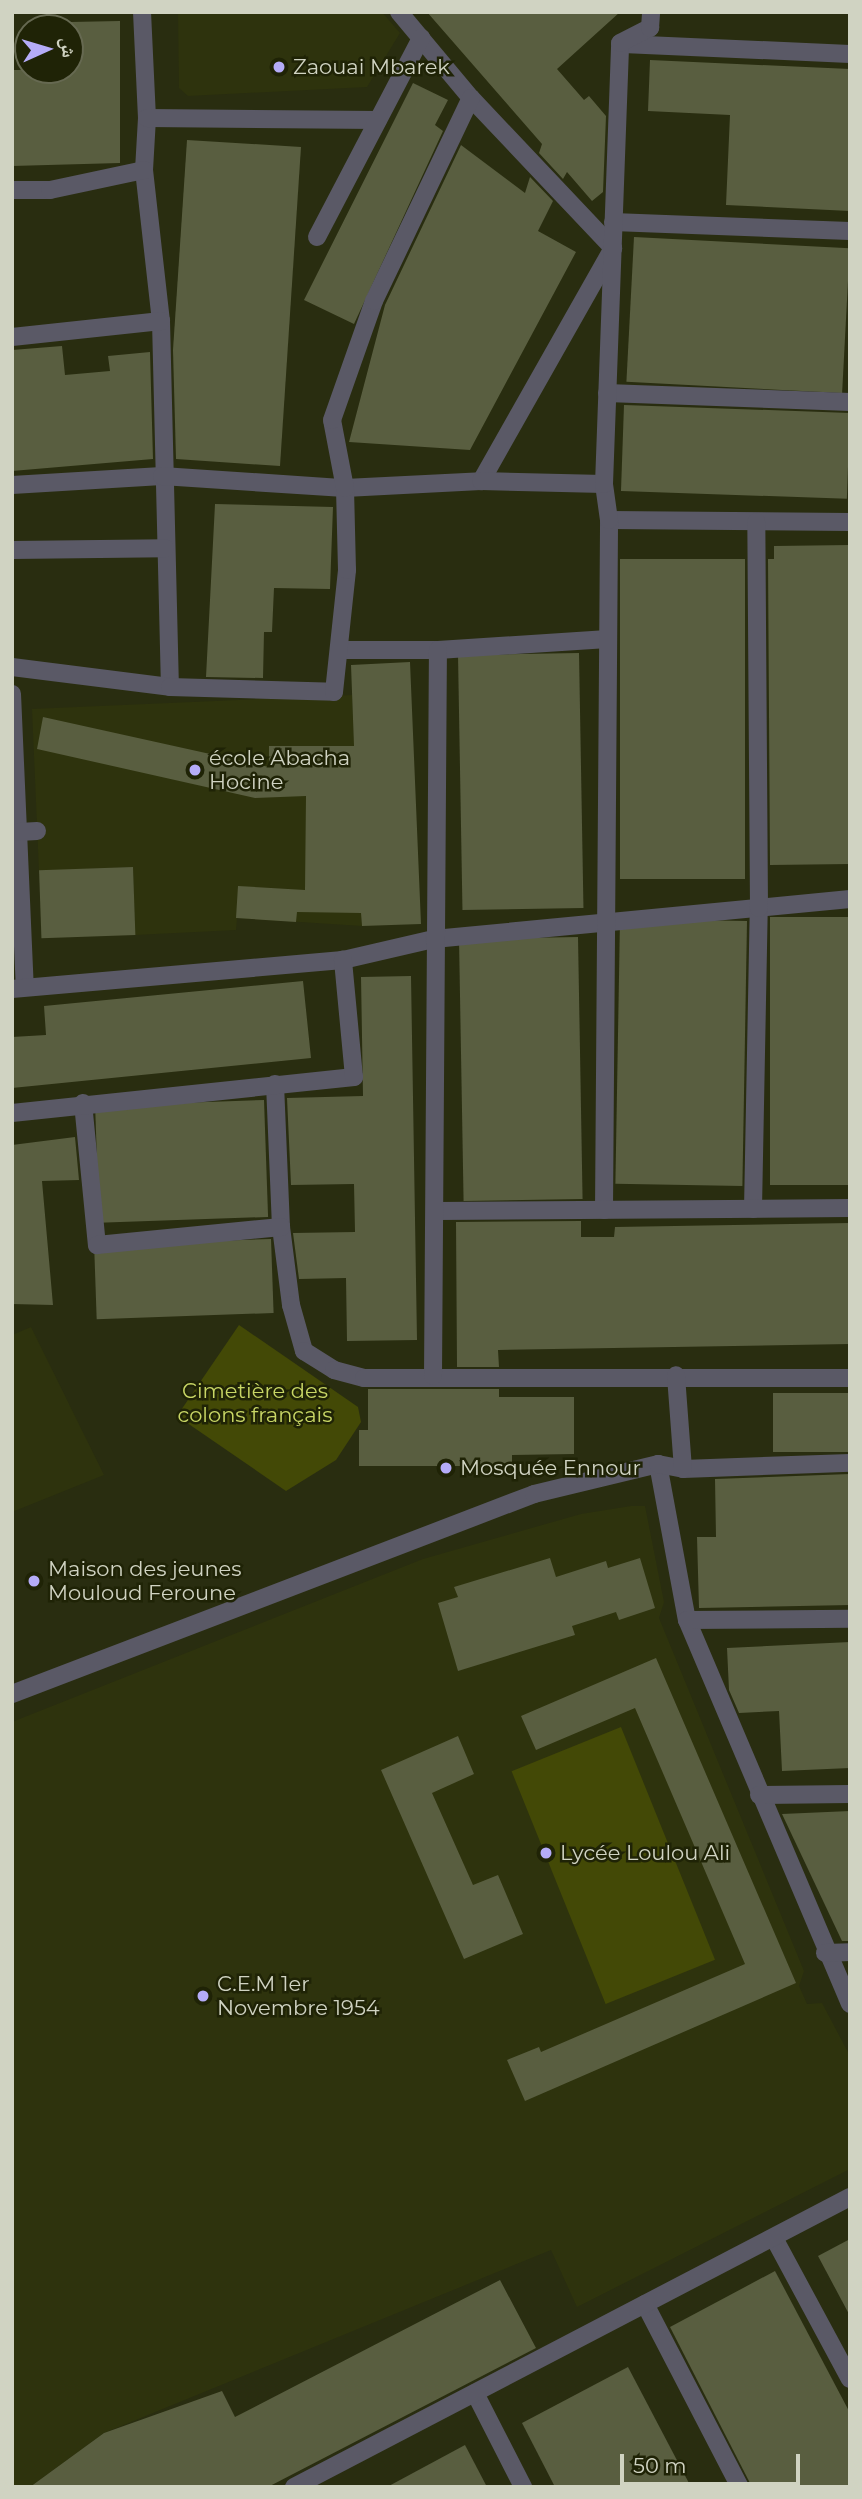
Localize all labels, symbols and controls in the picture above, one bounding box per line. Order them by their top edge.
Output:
north arrow [14,14,84,84]
text: ش [56,37,81,58]
place label: Zaouai Mbarek [293,54,450,80]
marker: Zaouai Mbarek [271,59,287,75]
place label: école Abacha Hocine [209,745,350,795]
marker: école Abacha Hocine [187,762,203,778]
park label: Cimetière des colons français [178,1378,332,1428]
place label: Mosquée Ennour [460,1455,641,1481]
marker: Mosquée Ennour [438,1460,454,1476]
place label: Maison des jeunes Mouloud Feroune [48,1556,242,1606]
marker: Maison des jeunes Mouloud Feroune [26,1573,42,1589]
place label: Lycée Loulou Ali [560,1840,730,1866]
marker: Lycée Loulou Ali [538,1845,554,1861]
place label: C.E.M 1er Novembre 1954 [217,1971,380,2021]
marker: C.E.M 1er Novembre 1954 [195,1988,211,2004]
scale bar [624,2440,804,2484]
text: 50 m [633,2453,687,2478]

